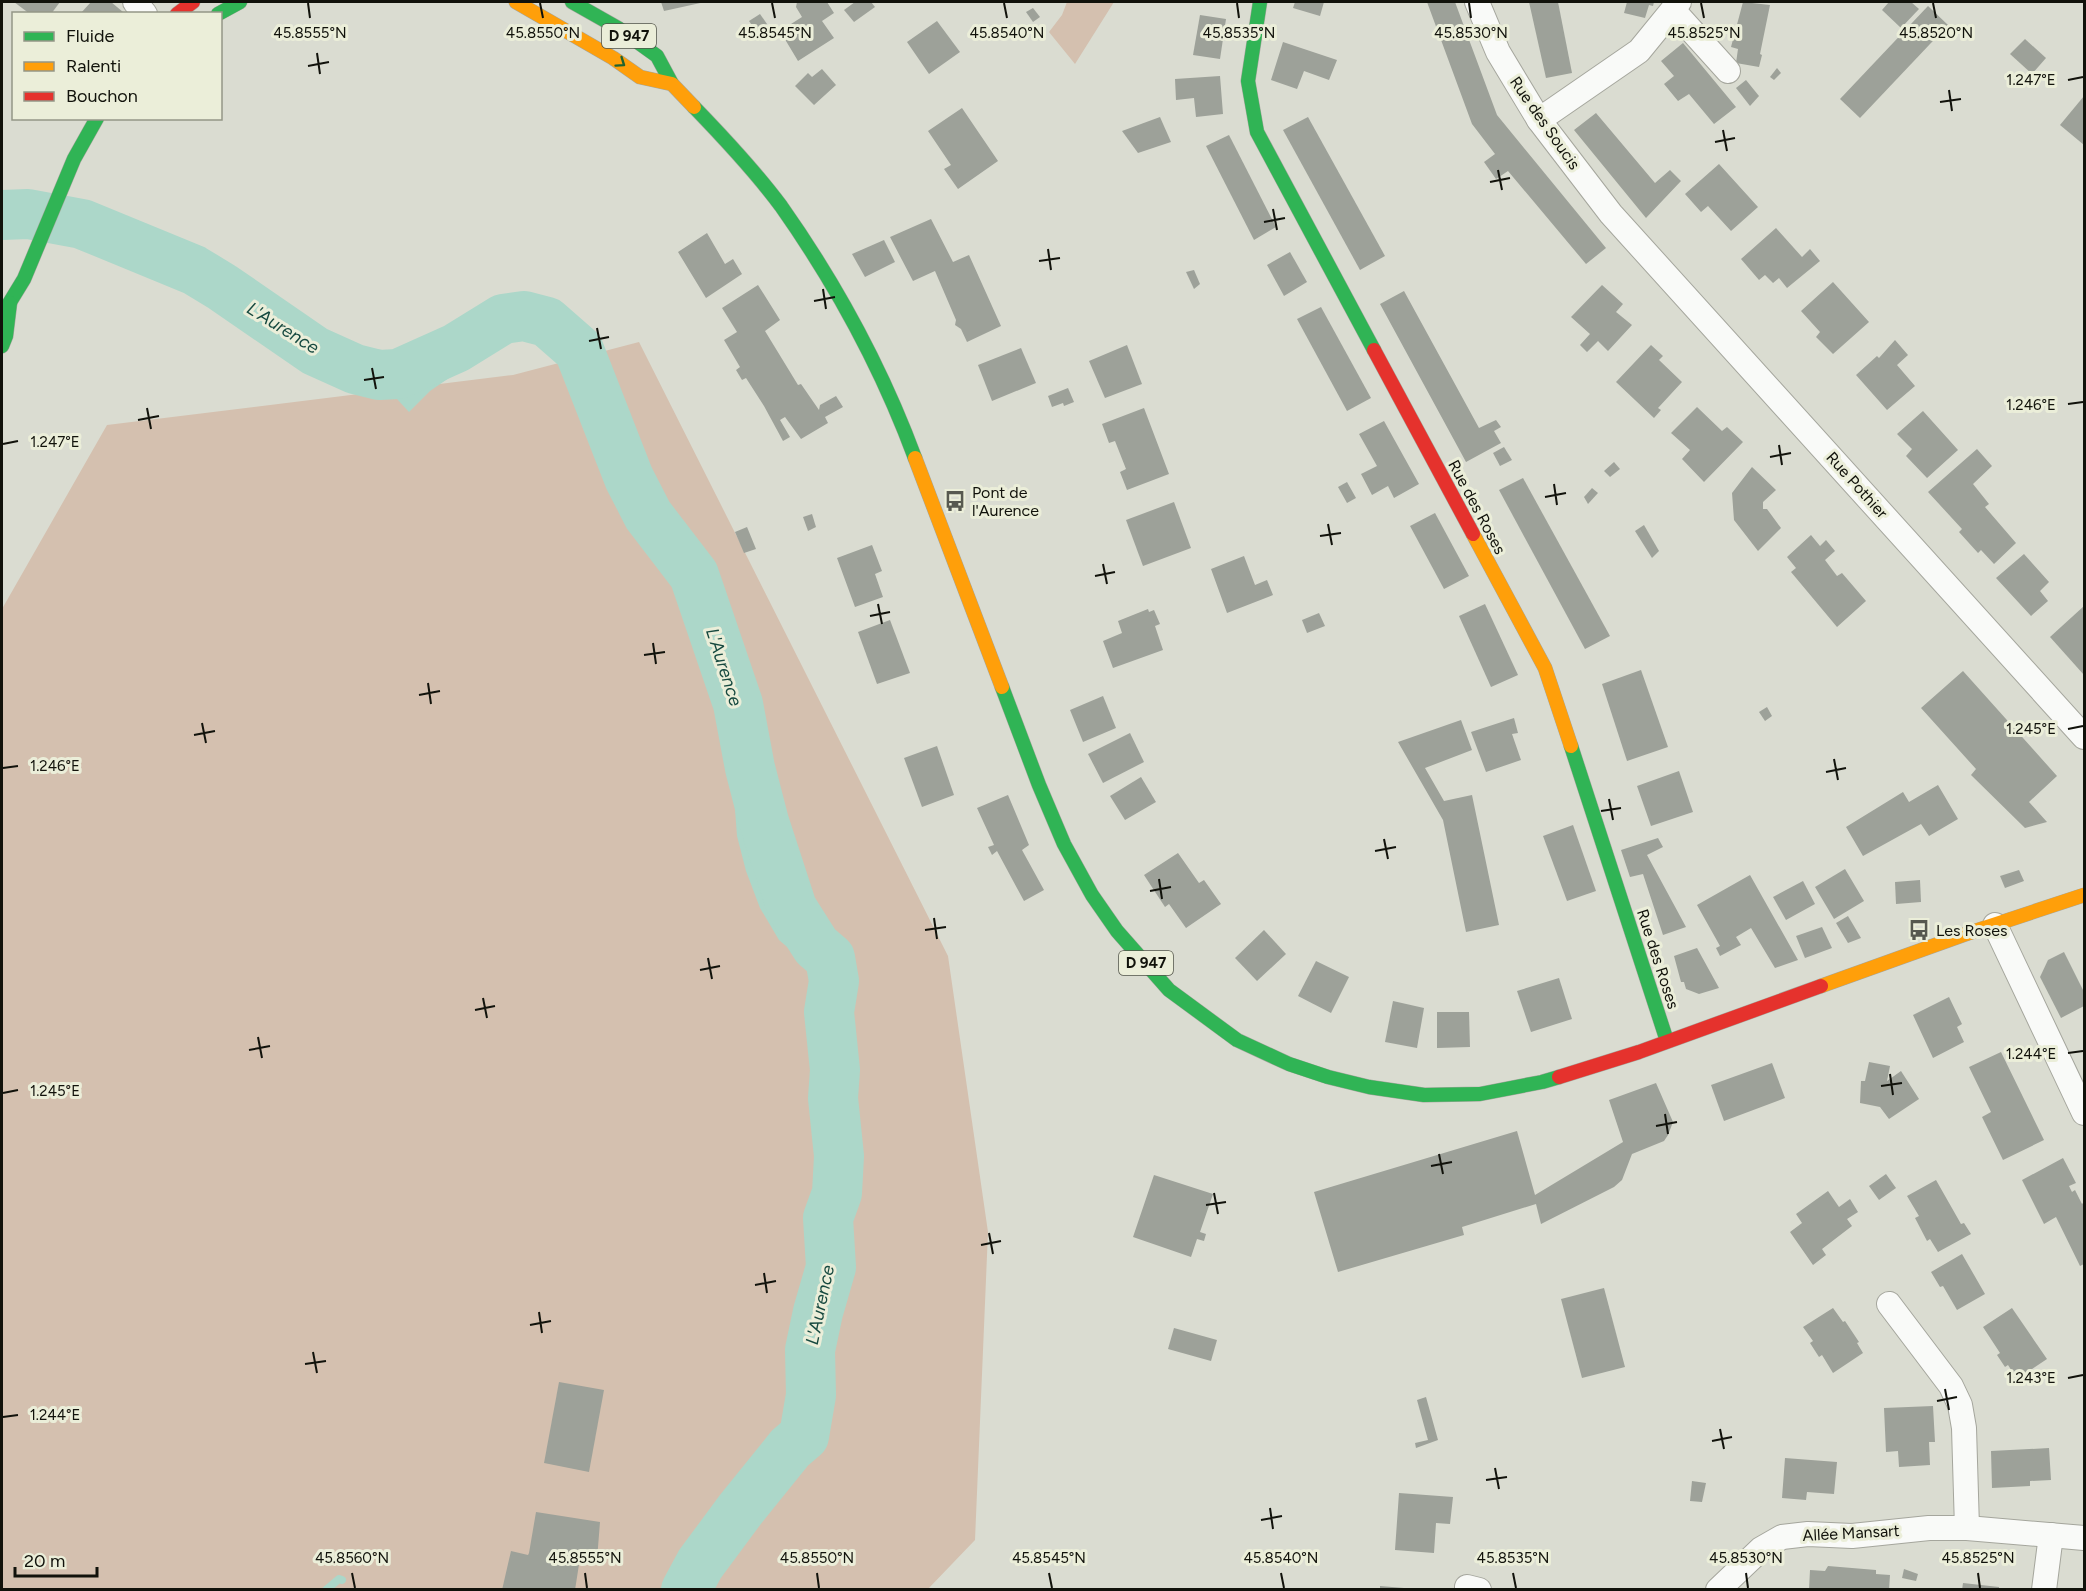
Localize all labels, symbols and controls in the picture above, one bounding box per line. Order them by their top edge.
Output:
legend [12,12,222,120]
text: 45.8555°N [273,24,347,42]
text: 45.8550°N [506,24,580,42]
road number: D 947 [602,24,656,48]
text: 45.8545°N [738,24,812,42]
text: 45.8540°N [970,24,1044,42]
text: 45.8535°N [1203,24,1275,42]
text: 45.8530°N [1434,24,1508,42]
text: 45.8525°N [1667,24,1741,42]
text: 45.8520°N [1899,24,1973,42]
text: Fluide [66,25,115,47]
text: Ralenti [66,55,121,77]
one-way arrow [614,56,625,67]
text: 1.247°E [2006,71,2056,89]
street label: Rue des Soucis [1506,73,1584,173]
text: Bouchon [66,85,138,107]
water label: L'Aurence [243,297,323,359]
text: 1.246°E [2006,396,2056,414]
text: 1.247°E [30,433,80,451]
street label: Rue Pothier [1822,448,1892,523]
street label: Rue des Roses [1444,457,1510,557]
place label: Pont de l'Aurence [972,483,1039,520]
bus stop icon: Pont de l'Aurence [943,489,967,513]
water label: L'Aurence [701,625,747,709]
text: 1.245°E [2006,720,2056,738]
text: 1.246°E [30,757,80,775]
street label: Rue des Roses [1633,907,1683,1011]
bus stop icon: Les Roses [1907,918,1931,942]
place label: Les Roses [1936,921,2007,940]
road number: D 947 [1119,951,1173,975]
text: 1.244°E [2006,1045,2056,1063]
text: 1.245°E [30,1082,80,1100]
water label: L'Aurence [801,1263,839,1347]
text: 1.243°E [2006,1369,2056,1387]
text: 1.244°E [30,1406,80,1424]
street label: Allée Mansart [1802,1521,1900,1545]
scale bar [15,1540,98,1578]
text: 45.8560°N [315,1549,389,1567]
text: 45.8555°N [548,1549,622,1567]
text: 45.8550°N [780,1549,854,1567]
text: 45.8545°N [1012,1549,1086,1567]
text: 45.8540°N [1244,1549,1318,1567]
text: 45.8535°N [1477,1549,1549,1567]
text: 45.8530°N [1709,1549,1783,1567]
text: 45.8525°N [1941,1549,2015,1567]
text: 20 m [24,1550,65,1572]

